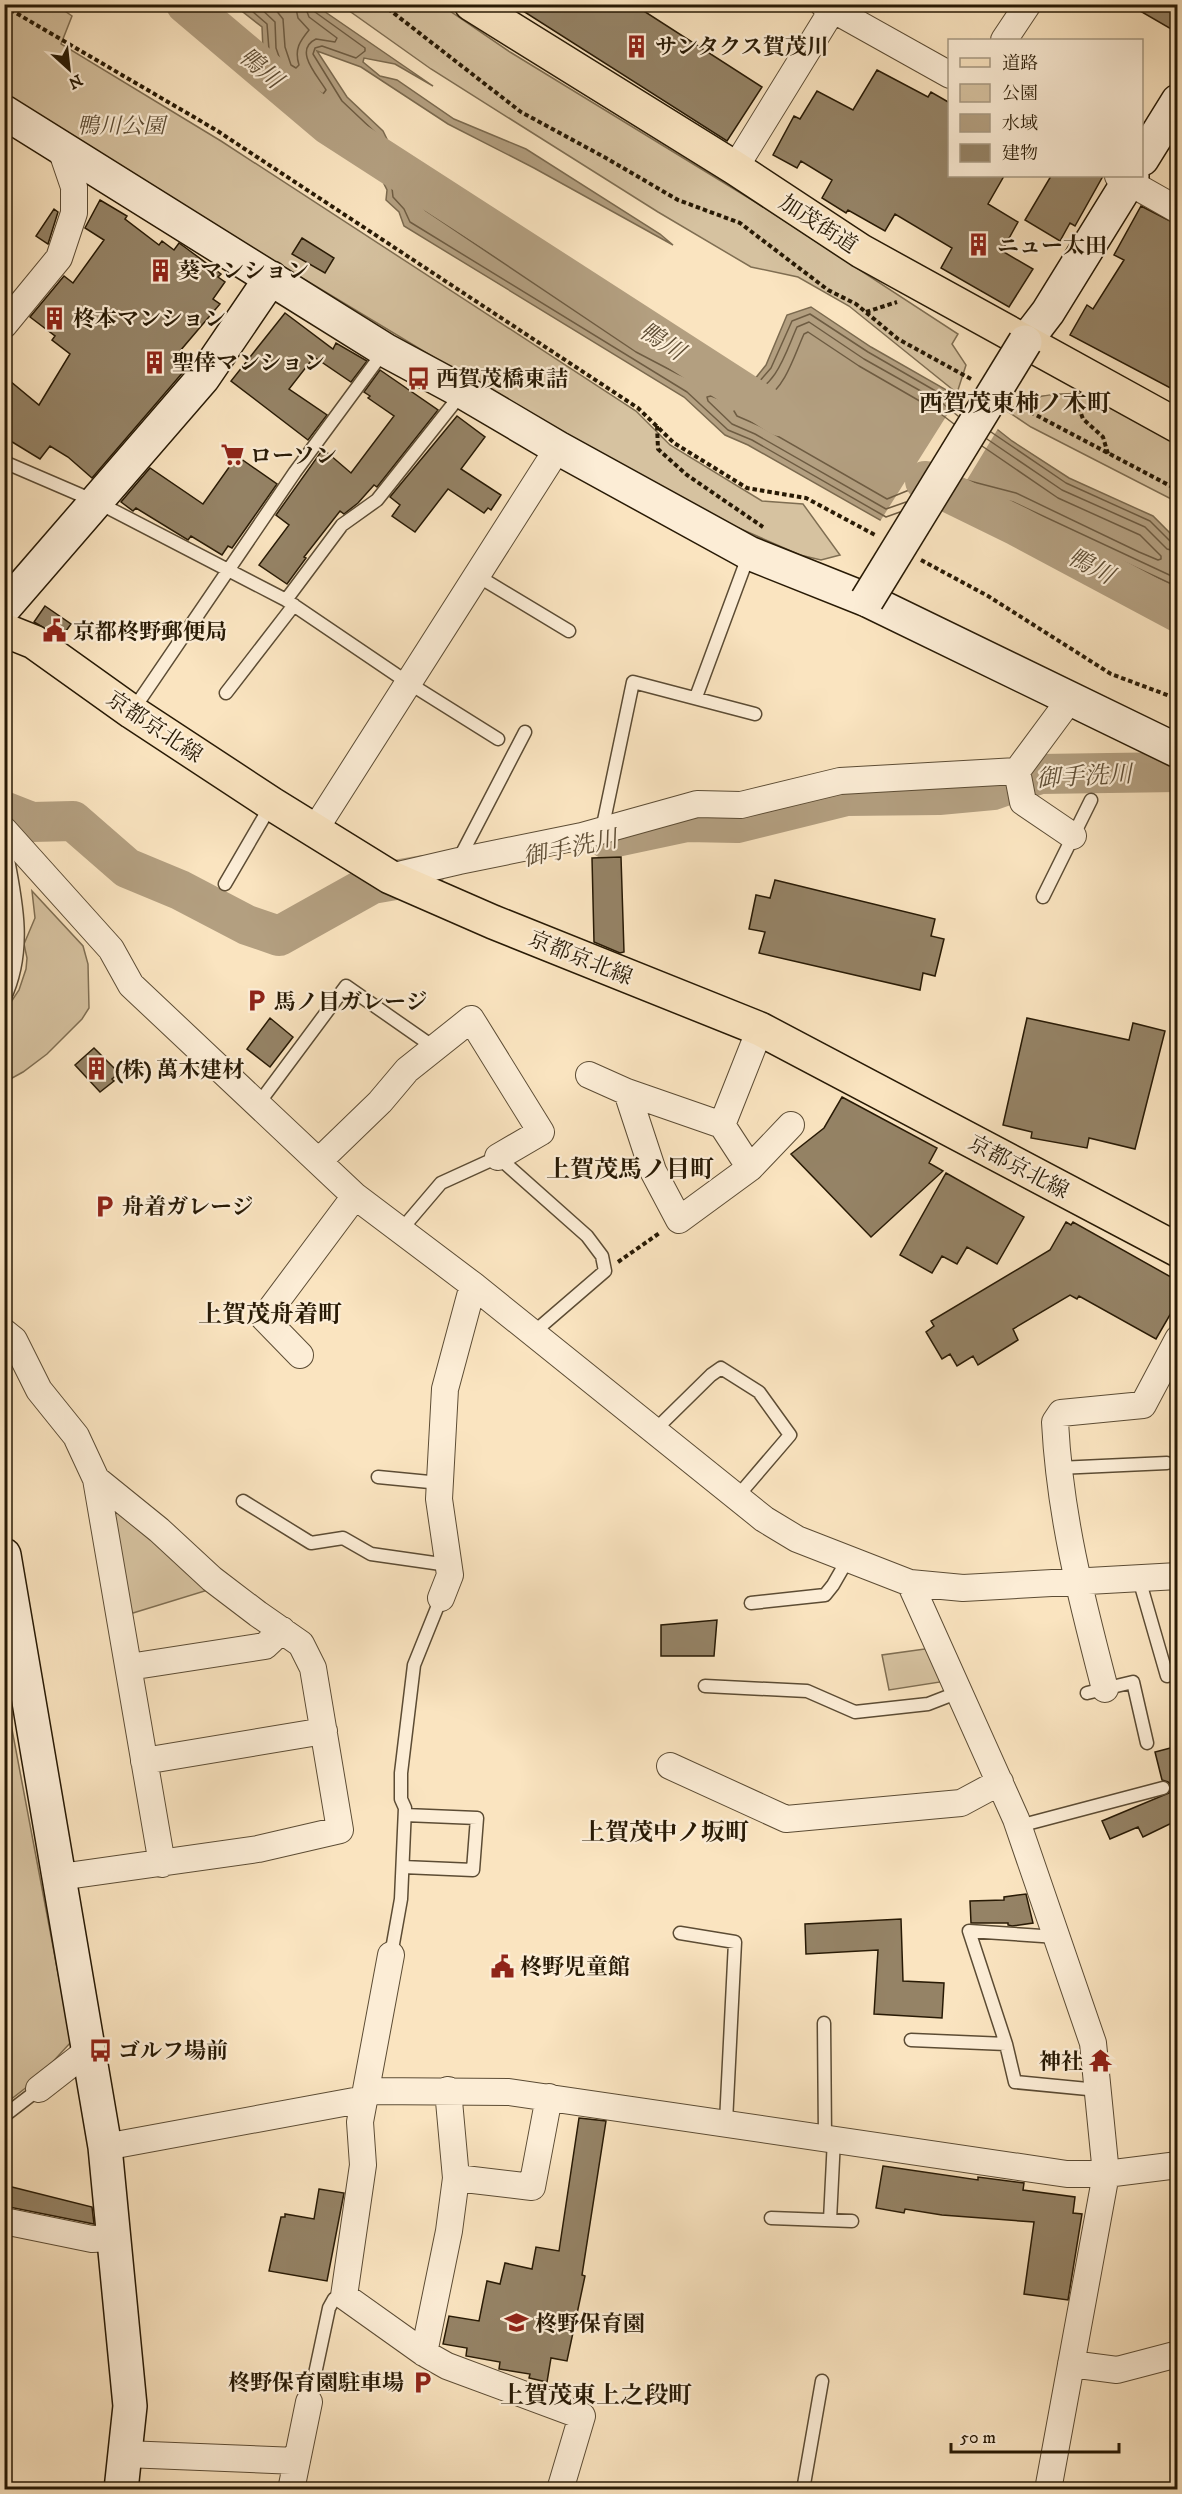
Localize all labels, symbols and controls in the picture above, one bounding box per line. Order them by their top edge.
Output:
building icon: サンタクス賀茂川 [624,33,650,59]
place label: サンタクス賀茂川 [655,34,829,61]
north arrow [39,39,99,99]
legend [948,39,1143,177]
water label: 鴨川 [232,42,291,98]
text: 道路 [1002,53,1038,75]
text: N [65,70,86,93]
text: 公園 [1002,83,1038,105]
park label: 鴨川公園 [77,113,168,140]
text: 水域 [1002,113,1038,135]
text: 建物 [1002,143,1038,165]
street label: 加茂街道 [774,189,862,260]
building icon: ニュー太田 [966,232,992,258]
place label: ニュー太田 [997,233,1107,260]
building icon: 葵マンション [147,257,173,283]
place label: 葵マンション [178,258,309,285]
building icon: 柊本マンション [42,305,68,331]
place label: 柊本マンション [73,306,226,333]
water label: 鴨川 [633,316,692,369]
building icon: 聖倖マンション [141,349,167,375]
place label: 聖倖マンション [172,350,325,377]
bus stop icon: 西賀茂橋東詰 [405,365,431,391]
place label: 西賀茂橋東詰 [436,366,568,393]
district label: 西賀茂東柿ノ木町 [919,389,1111,419]
supermarket icon: ローソン [219,442,245,468]
place label: ローソン [250,443,337,470]
water label: 鴨川 [1062,542,1121,593]
public building icon: 京都柊野郵便局 [42,618,68,644]
place label: 京都柊野郵便局 [73,619,227,646]
street label: 京都京北線 [101,685,207,769]
water label: 御手洗川 [1035,759,1136,794]
water label: 御手洗川 [520,824,623,874]
street label: 京都京北線 [524,925,636,992]
parking icon: 馬ノ目ガレージ [243,988,269,1014]
place label: 馬ノ目ガレージ [274,989,428,1016]
building icon: (株) 萬木建材 [84,1056,110,1082]
place label: (株) 萬木建材 [115,1057,244,1084]
street label: 京都京北線 [963,1130,1073,1205]
district label: 上賀茂馬ノ目町 [546,1155,714,1185]
parking icon: 舟着ガレージ [91,1193,117,1219]
place label: 舟着ガレージ [122,1194,254,1221]
district label: 上賀茂舟着町 [198,1300,342,1330]
district label: 上賀茂中ノ坂町 [581,1818,749,1848]
public building icon: 柊野児童館 [489,1953,515,1979]
place label: 柊野児童館 [520,1954,630,1981]
bus stop icon: ゴルフ場前 [87,2037,113,2063]
place label: ゴルフ場前 [118,2038,228,2065]
temple icon: 神社 [1088,2048,1114,2074]
place label: 神社 [1039,2049,1083,2076]
school or university icon: 柊野保育園 [504,2310,530,2336]
place label: 柊野保育園 [535,2311,645,2338]
parking icon: 柊野保育園駐車場 [409,2369,435,2395]
place label: 柊野保育園駐車場 [228,2370,404,2397]
district label: 上賀茂東上之段町 [500,2381,692,2411]
scale bar [951,2416,1119,2454]
text: 50 m [960,2427,996,2449]

